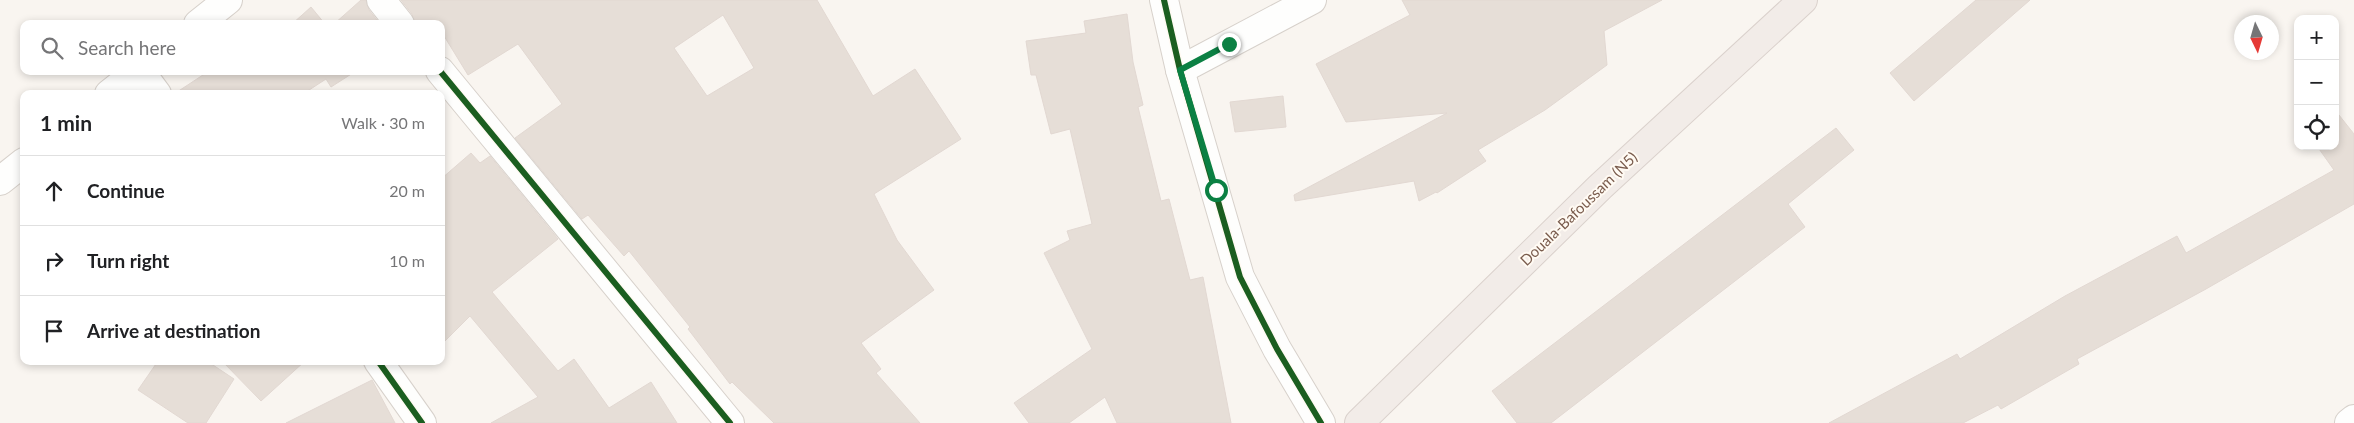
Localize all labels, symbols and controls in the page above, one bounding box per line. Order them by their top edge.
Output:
north arrow [2234,15,2279,60]
map controls [2294,15,2339,150]
button: + [2294,15,2339,60]
search box [20,20,445,75]
route end [1218,33,1241,56]
icon: search [38,34,66,62]
text: Search here [78,36,176,59]
button: − [2294,60,2339,105]
button: locate [2294,105,2339,150]
text: 1 min [40,110,92,135]
text: Walk · 30 m [341,113,425,132]
street label: Douala-Bafoussam (N5) [1516,148,1641,269]
icon: ahead [40,177,68,205]
text: Continue [87,179,165,202]
route start [1205,179,1228,202]
text: 20 m [389,181,425,200]
icon: right [40,247,68,275]
text: Turn right [87,249,169,272]
text: 10 m [389,251,425,270]
icon: arrive [40,317,68,345]
text: Arrive at destination [87,319,260,342]

